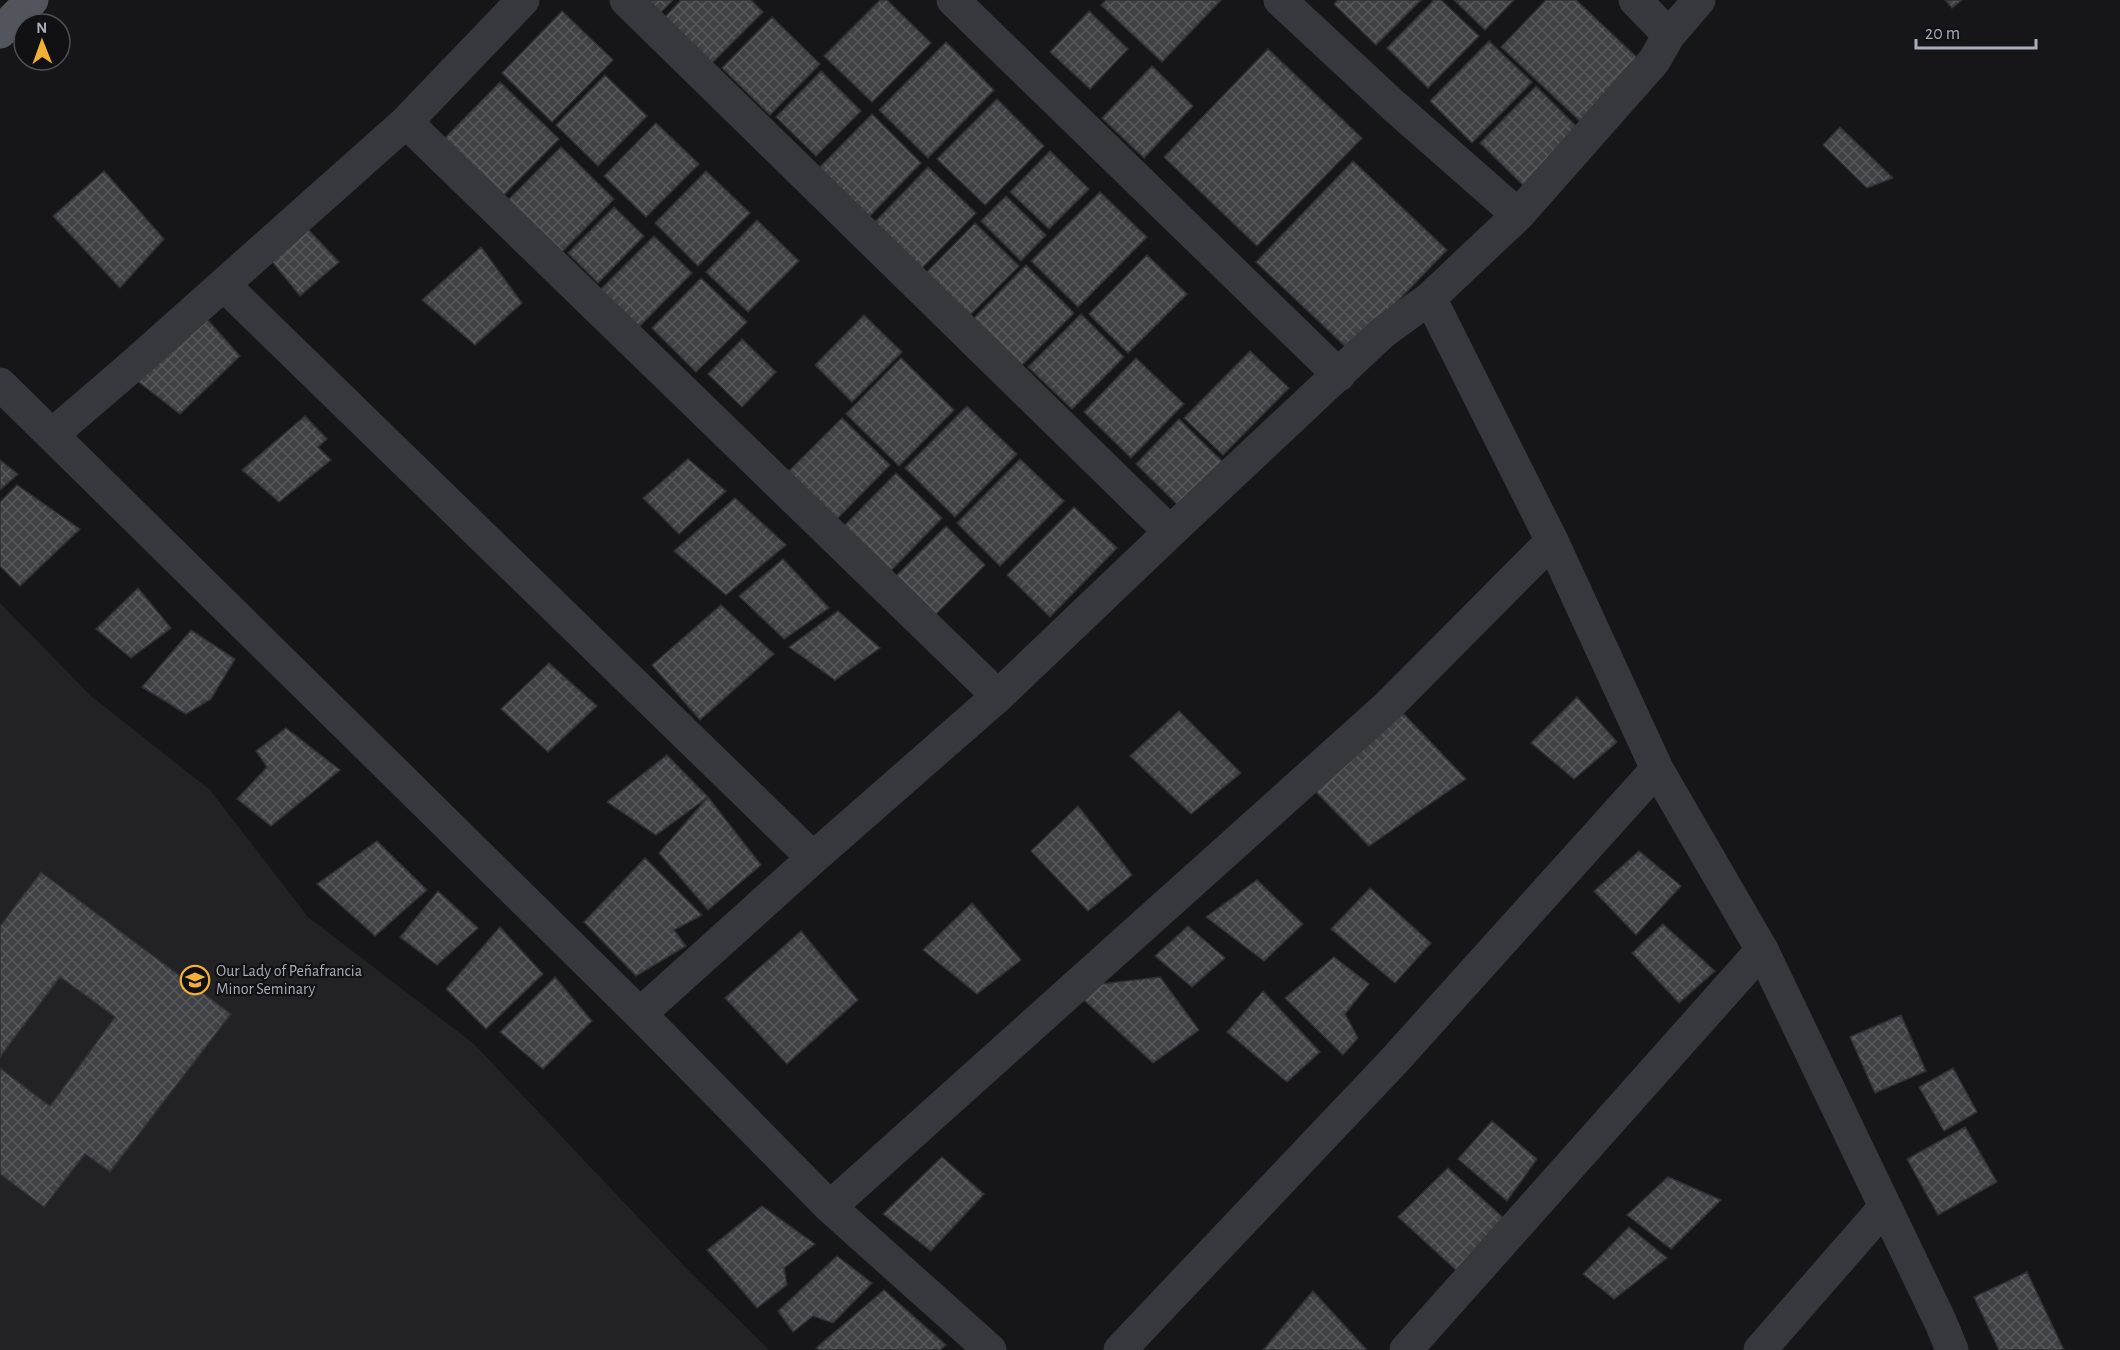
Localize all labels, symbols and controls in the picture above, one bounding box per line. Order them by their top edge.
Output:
north arrow [12,12,72,72]
scale bar [1916,12,2036,50]
text: N [36,20,47,36]
text: 20 m [1925,25,1960,43]
place label: Our Lady of Peñafrancia Minor Seminary [216,963,362,998]
school or university icon: Our Lady of Peñafrancia Minor Seminary [179,964,211,996]

